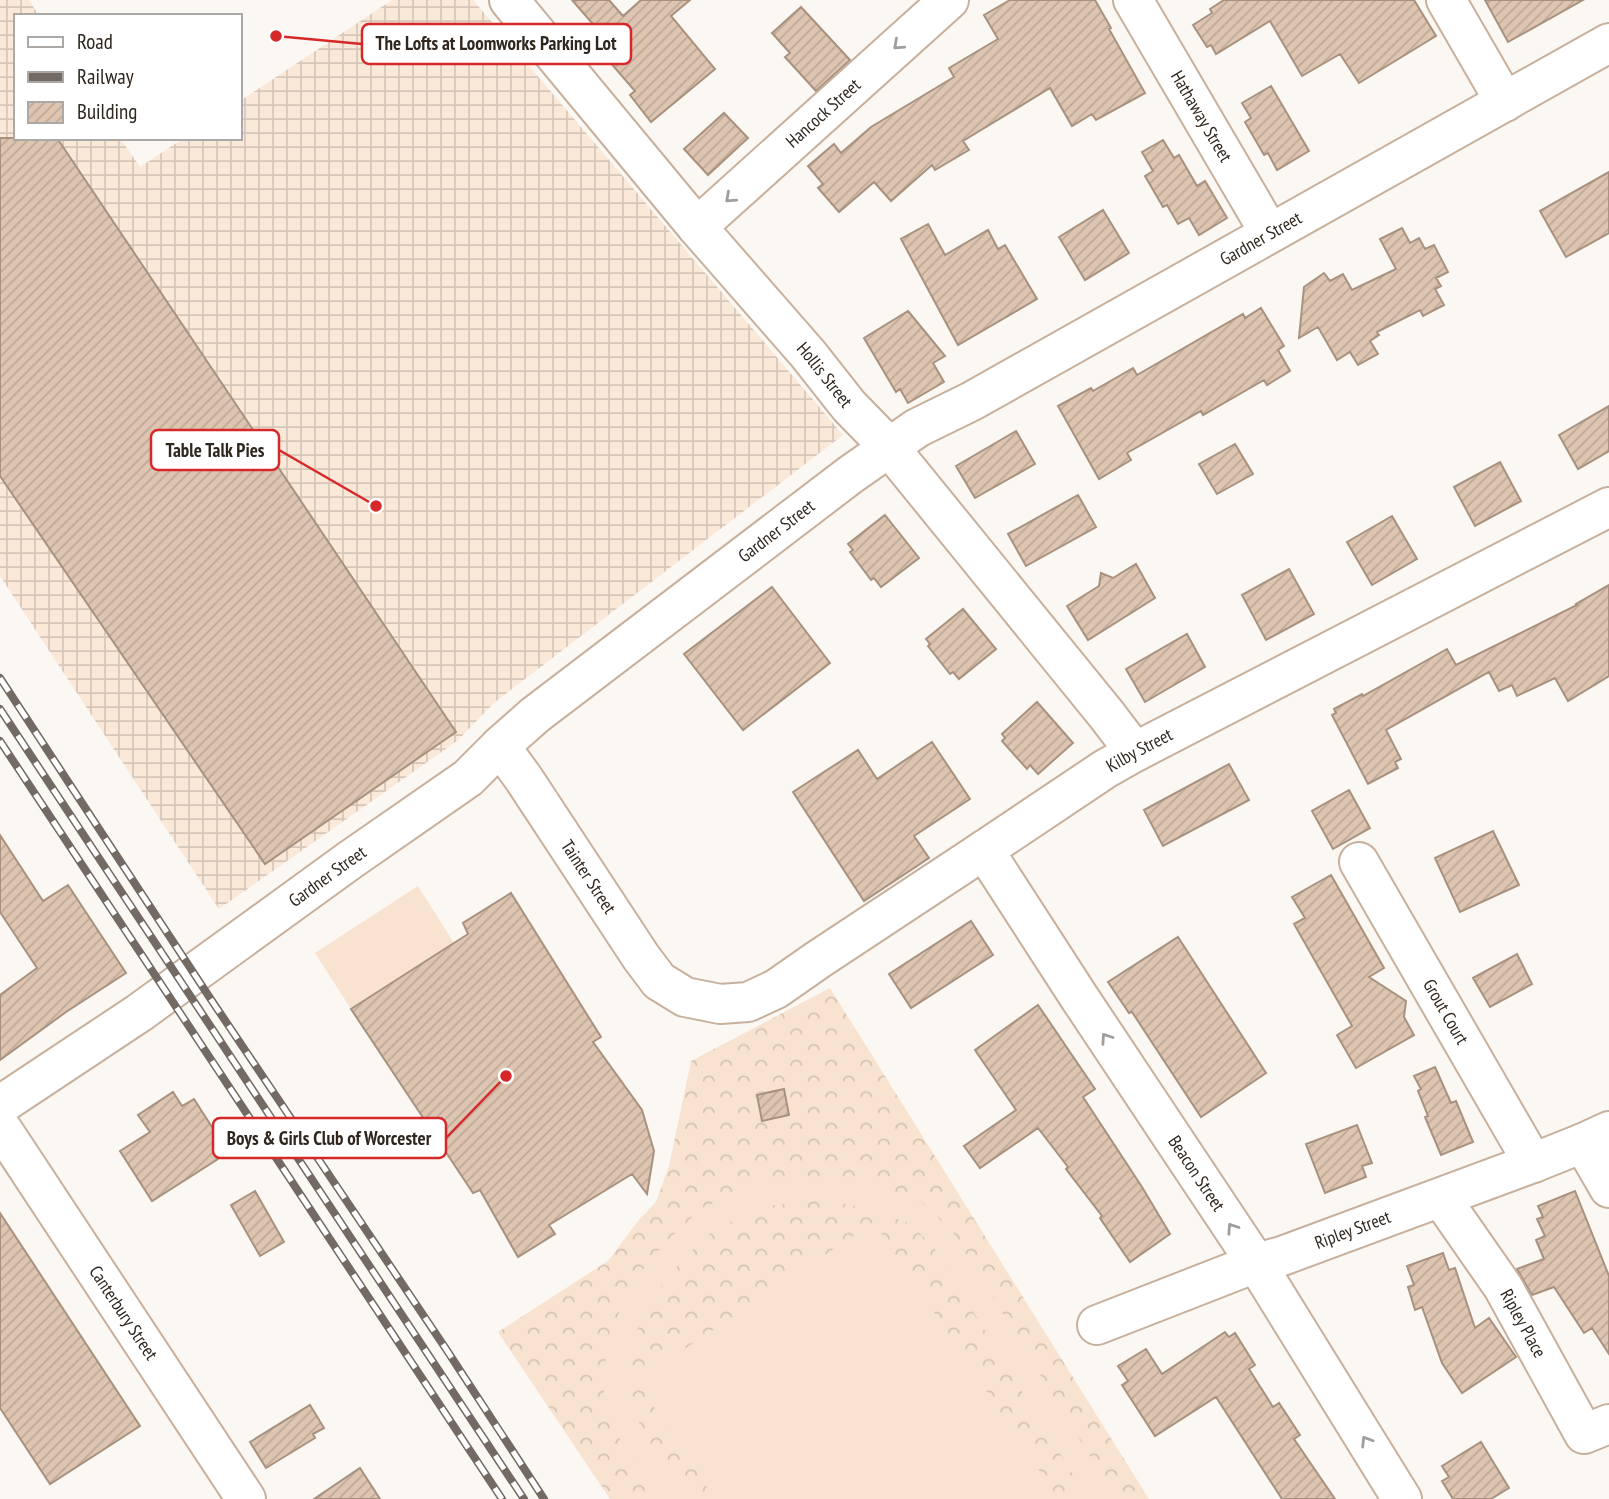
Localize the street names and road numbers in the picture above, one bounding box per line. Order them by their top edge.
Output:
street label: Hathaway Street [1166,66,1237,166]
street label: Hancock Street [781,73,865,152]
street label: Gardner Street [1216,206,1306,270]
street label: Hollis Street [792,337,858,412]
street label: Gardner Street [733,494,819,567]
street label: Kilby Street [1102,723,1176,777]
street label: Tainter Street [556,835,621,918]
street label: Gardner Street [284,840,370,912]
street label: Grout Court [1418,975,1474,1048]
street label: Beacon Street [1163,1131,1230,1215]
street label: Ripley Street [1311,1205,1394,1254]
street label: Canterbury Street [84,1261,163,1364]
street label: Ripley Place [1495,1285,1552,1361]

